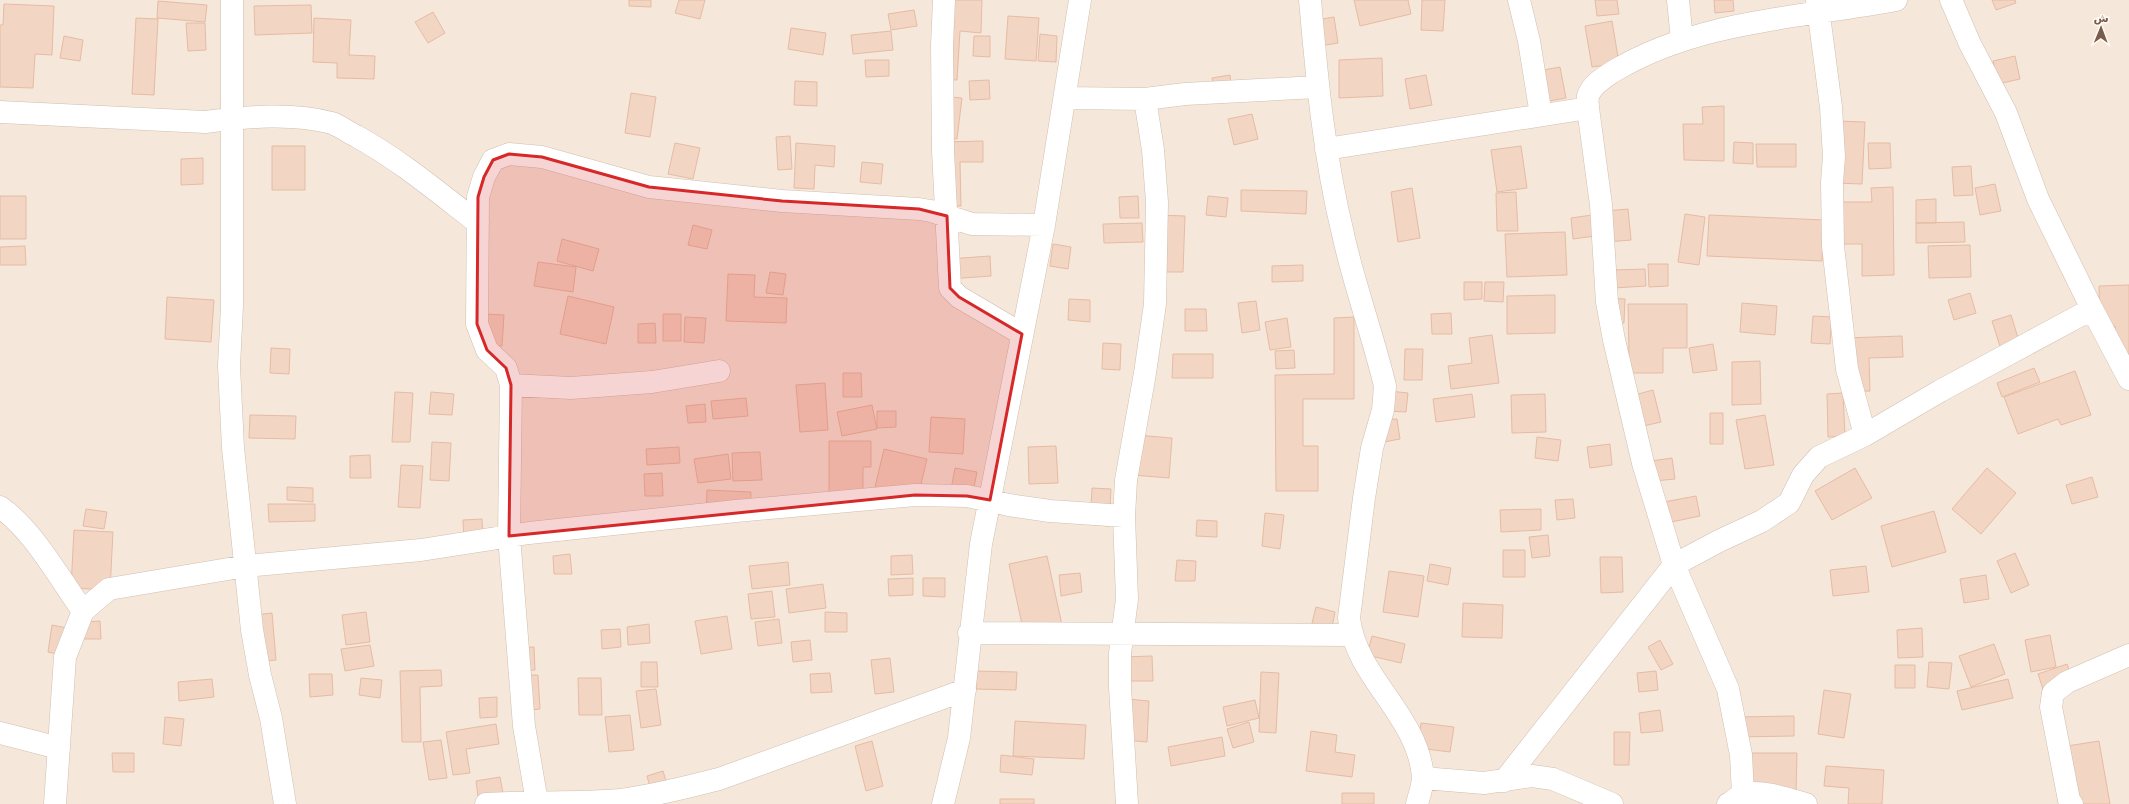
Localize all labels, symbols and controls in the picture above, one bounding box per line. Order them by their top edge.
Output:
north arrow [2081,8,2121,48]
text: ش [2093,12,2109,25]

